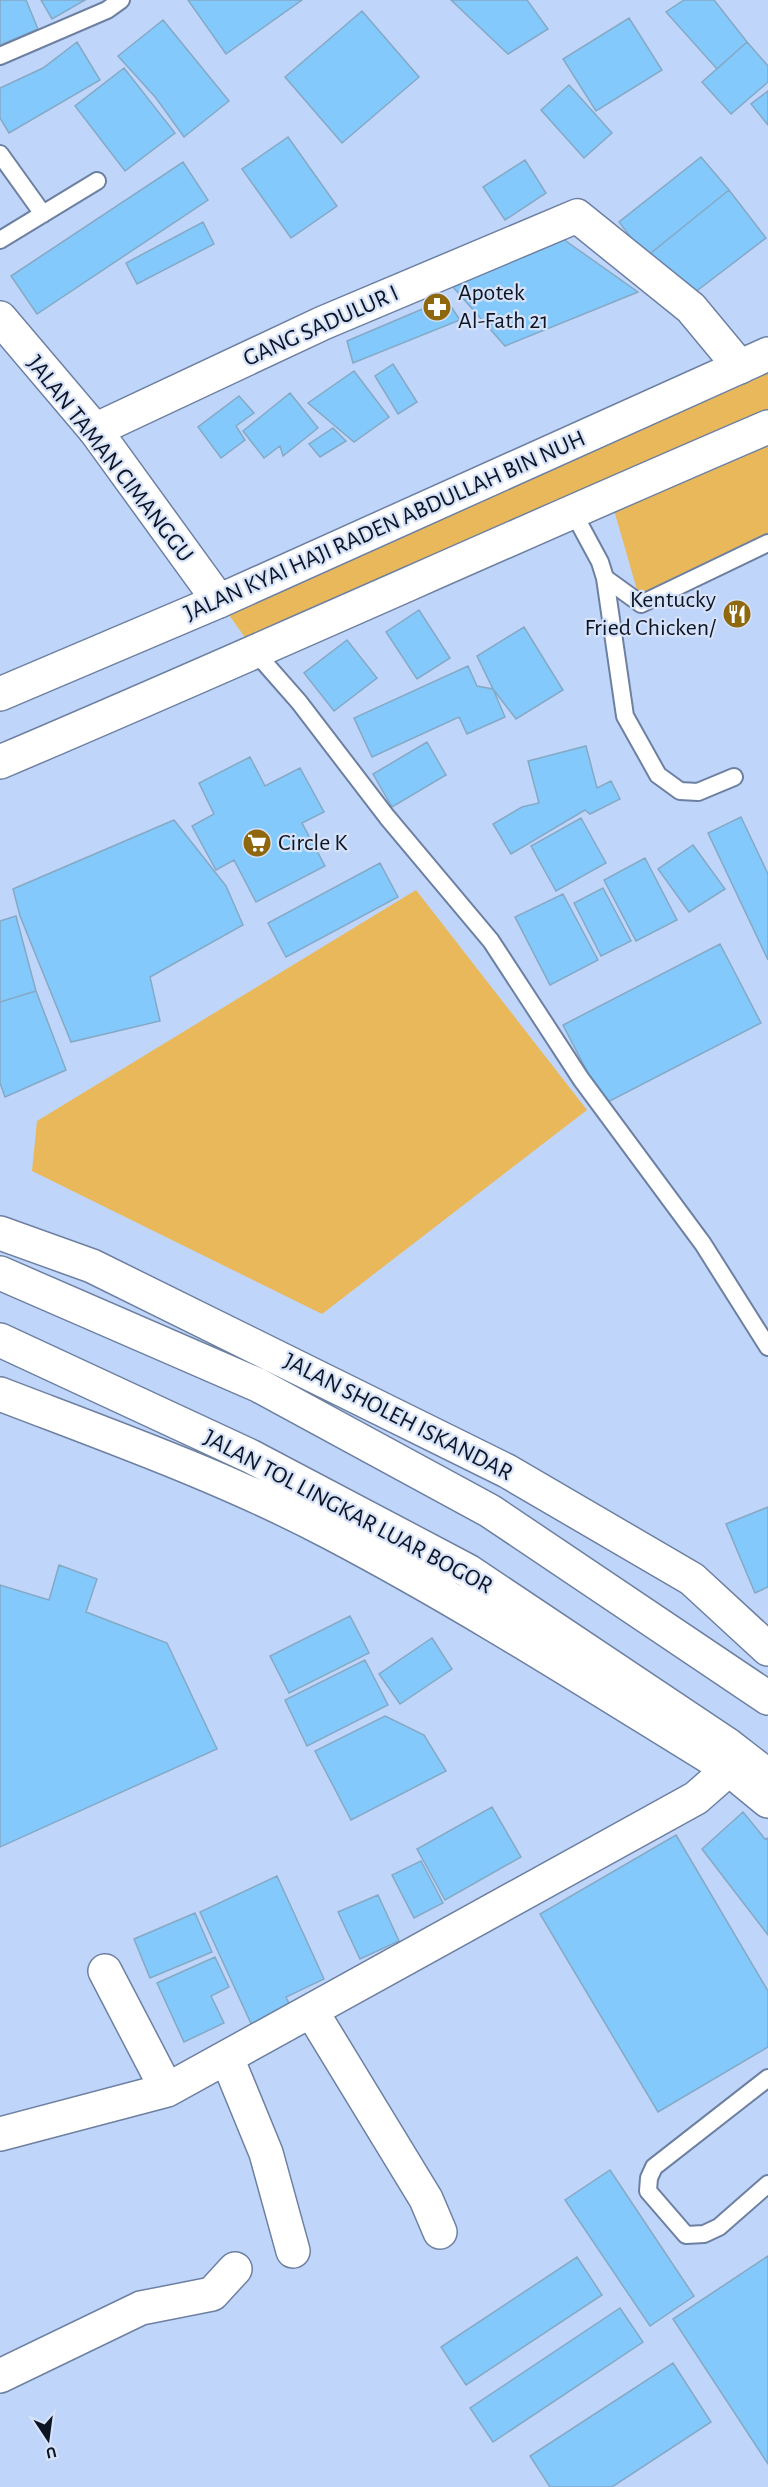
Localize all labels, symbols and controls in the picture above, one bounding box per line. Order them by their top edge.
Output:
street label: GANG SADULUR I [240,281,402,371]
place label: Apotek Al-Fath 21 [458,281,549,333]
pharmacy icon: Apotek Al-Fath 21 [421,291,453,323]
street label: JALAN TAMAN CIMANGGU [22,351,198,567]
street label: JALAN KYAI HAJI RADEN ABDULLAH BIN NUH [181,426,589,626]
place label: Kentucky Fried Chicken/ [585,588,716,640]
restaurant icon: Kentucky Fried Chicken/ [721,598,753,630]
supermarket icon: Circle K [241,827,273,859]
place label: Circle K [278,831,348,855]
street label: JALAN SHOLEH ISKANDAR [280,1349,516,1485]
street label: JALAN TOL LINGKAR LUAR BOGOR [200,1425,496,1599]
north arrow [18,2409,78,2469]
text: U [44,2444,58,2462]

